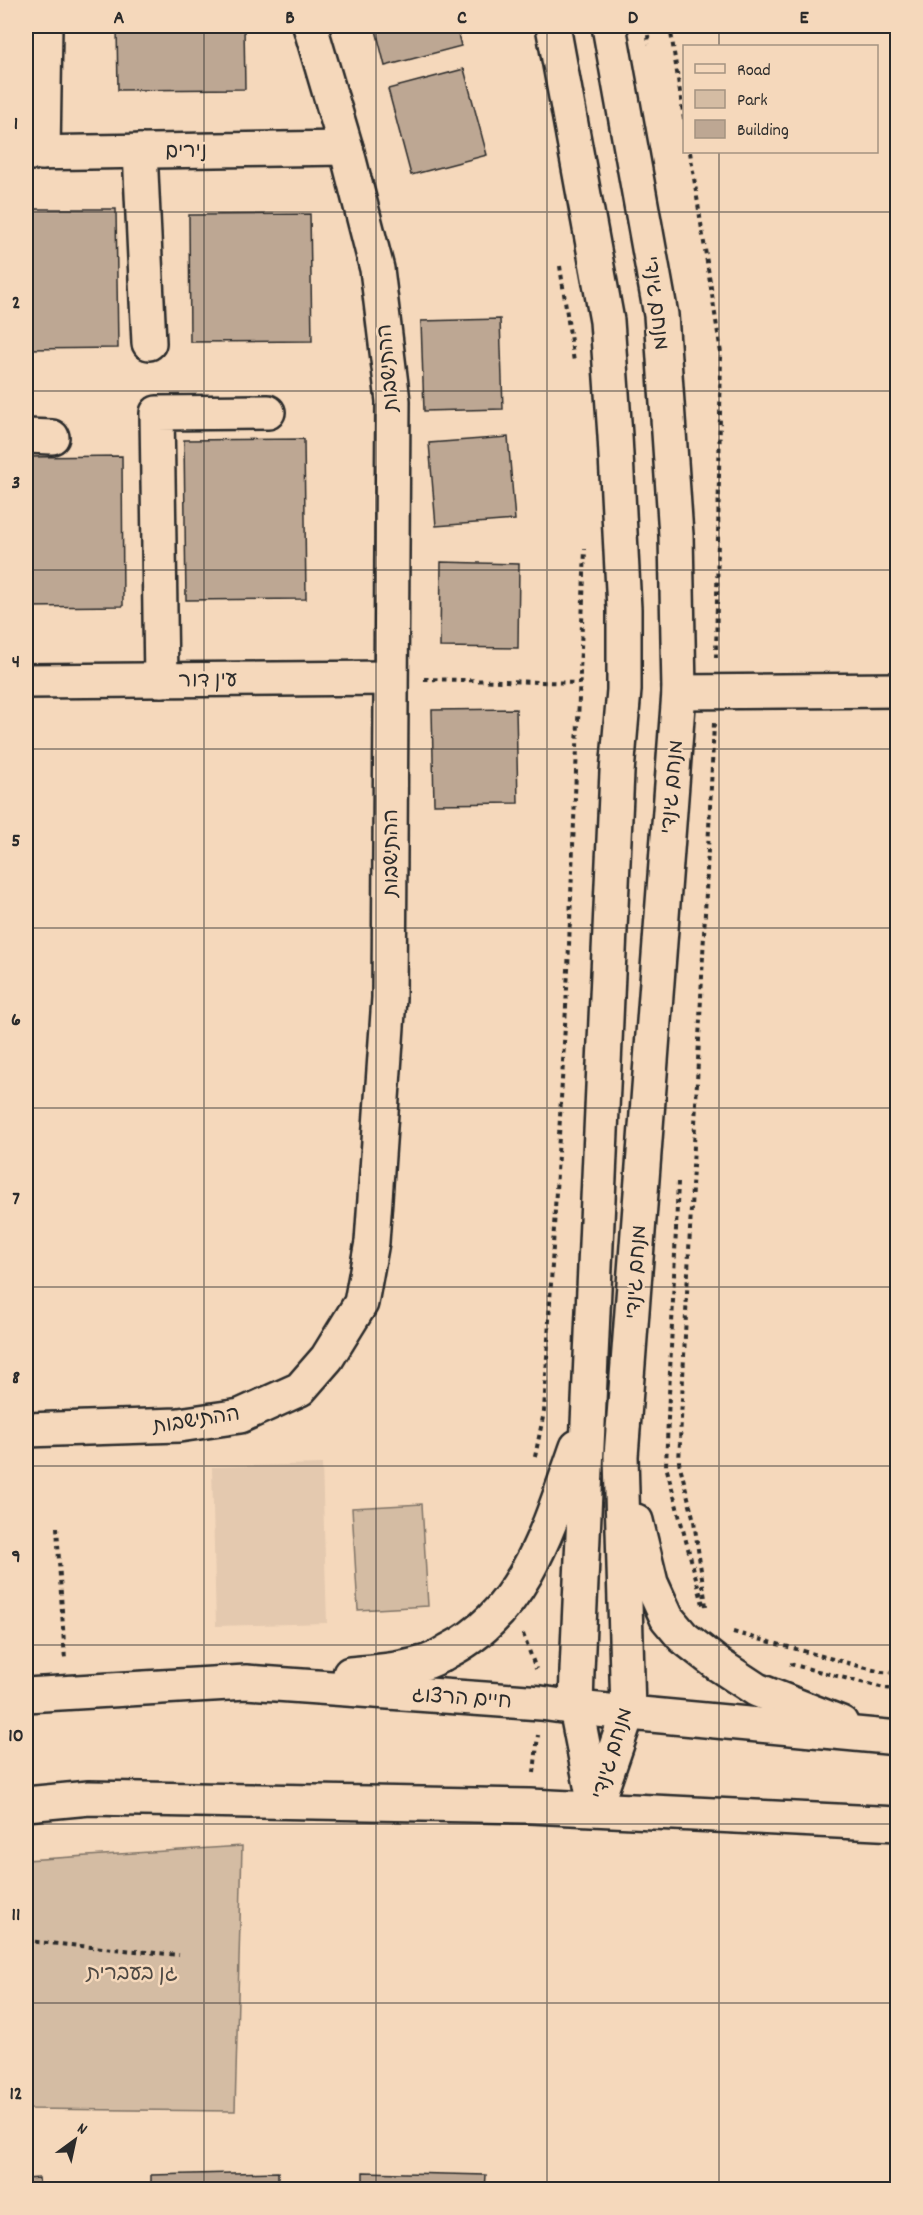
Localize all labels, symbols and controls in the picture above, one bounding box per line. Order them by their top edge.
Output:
text: A [114,5,125,33]
text: B [285,5,295,33]
text: C [457,5,467,33]
text: D [628,5,639,33]
text: E [799,5,809,33]
legend [683,45,878,153]
text: Road [737,59,771,84]
text: Park [737,89,768,114]
text: 1 [14,111,18,139]
text: Building [737,119,789,144]
street label: נירים [165,138,207,168]
street label: מנחם גינדי [633,255,675,352]
text: 2 [12,290,20,318]
street label: ההתישבות [371,323,409,415]
text: 3 [12,470,20,498]
text: 4 [12,649,20,677]
street label: עין דור [178,666,238,698]
street label: מנחם גינדי [655,739,693,836]
street label: ההתישבות [378,809,408,899]
text: 5 [11,828,21,856]
text: 6 [11,1007,21,1035]
text: 7 [12,1186,20,1214]
street label: מנחם גינדי [620,1224,656,1320]
text: 8 [12,1365,20,1393]
street label: ההתישבות [149,1400,242,1444]
text: 9 [11,1544,21,1572]
street label: חיים הרצוג [411,1682,513,1718]
street label: מנחם גינדי [586,1704,642,1803]
text: 10 [8,1723,24,1751]
text: 11 [12,1902,20,1930]
park label: גן בעברית [85,1960,178,1990]
text: 12 [9,2081,23,2109]
north arrow [45,2110,105,2170]
text: N [72,2118,91,2141]

